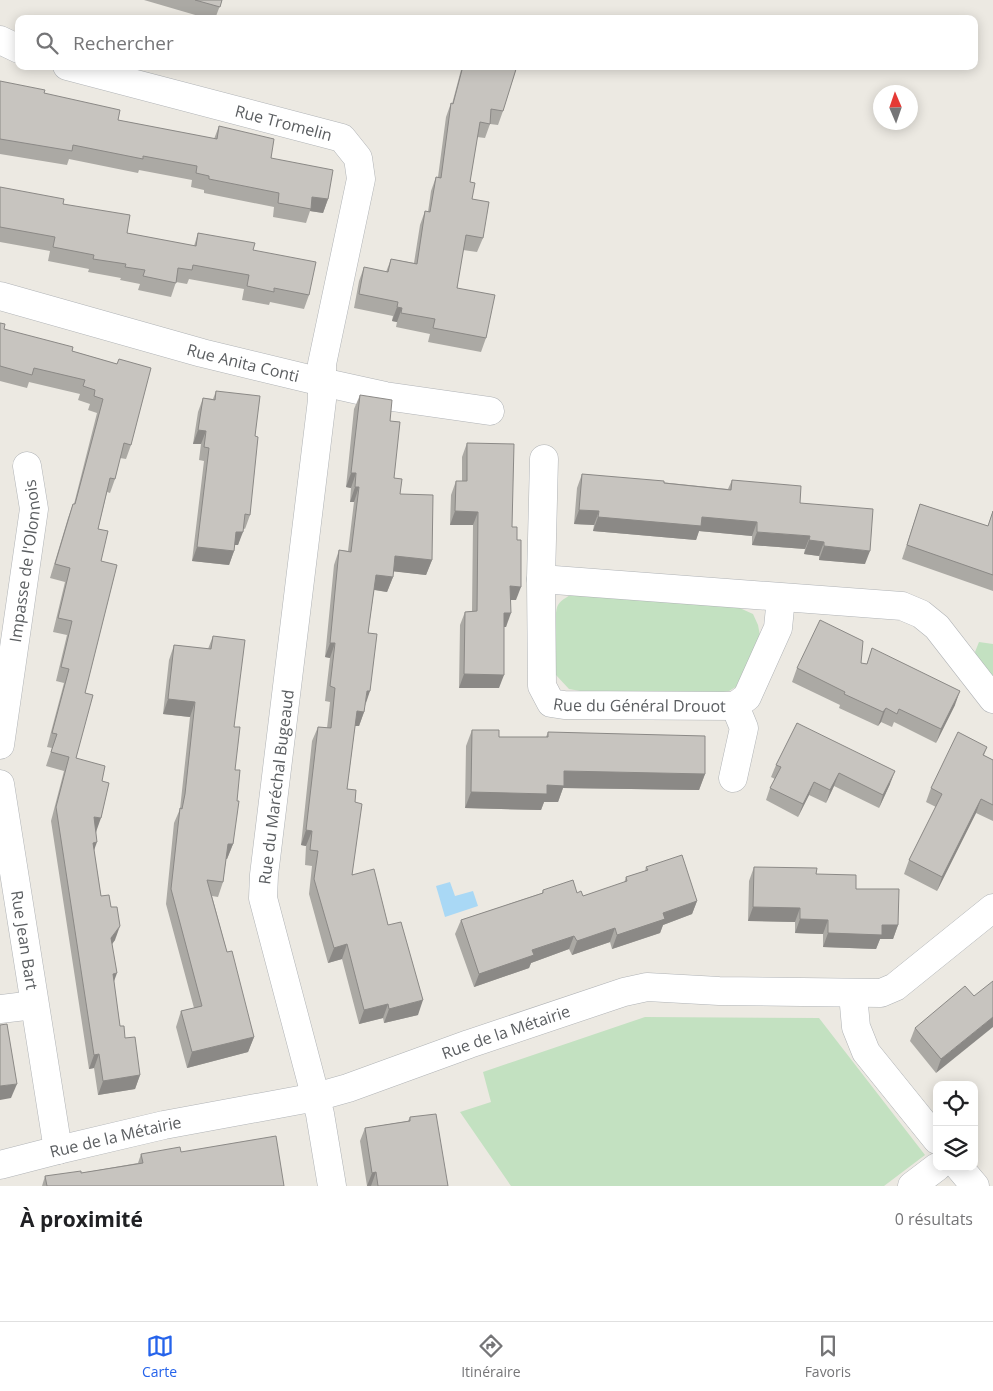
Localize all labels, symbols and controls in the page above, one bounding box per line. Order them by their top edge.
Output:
search box [15,15,978,70]
icon: search [33,29,61,57]
text: Rechercher [73,30,174,56]
north arrow [873,85,918,130]
street label: Rue Tromelin [233,99,335,146]
street label: Rue Anita Conti [184,338,301,387]
street label: Impasse de l'Olonnois [4,478,45,644]
street label: Rue du Maréchal Bugeaud [253,688,299,886]
street label: Rue du Général Drouot [552,692,726,717]
street label: Rue Jean Bart [6,889,44,992]
street label: Rue de la Métairie [438,1000,573,1064]
map controls [933,1081,978,1171]
button: locate [933,1081,978,1126]
street label: Rue de la Métairie [47,1111,183,1163]
button: layers [933,1126,978,1171]
text: À proximité [20,1205,143,1233]
text: 0 résultats [895,1208,973,1230]
tab: Carte [142,1332,177,1381]
tab: Itinéraire [461,1332,521,1381]
tab: Favoris [805,1332,851,1381]

